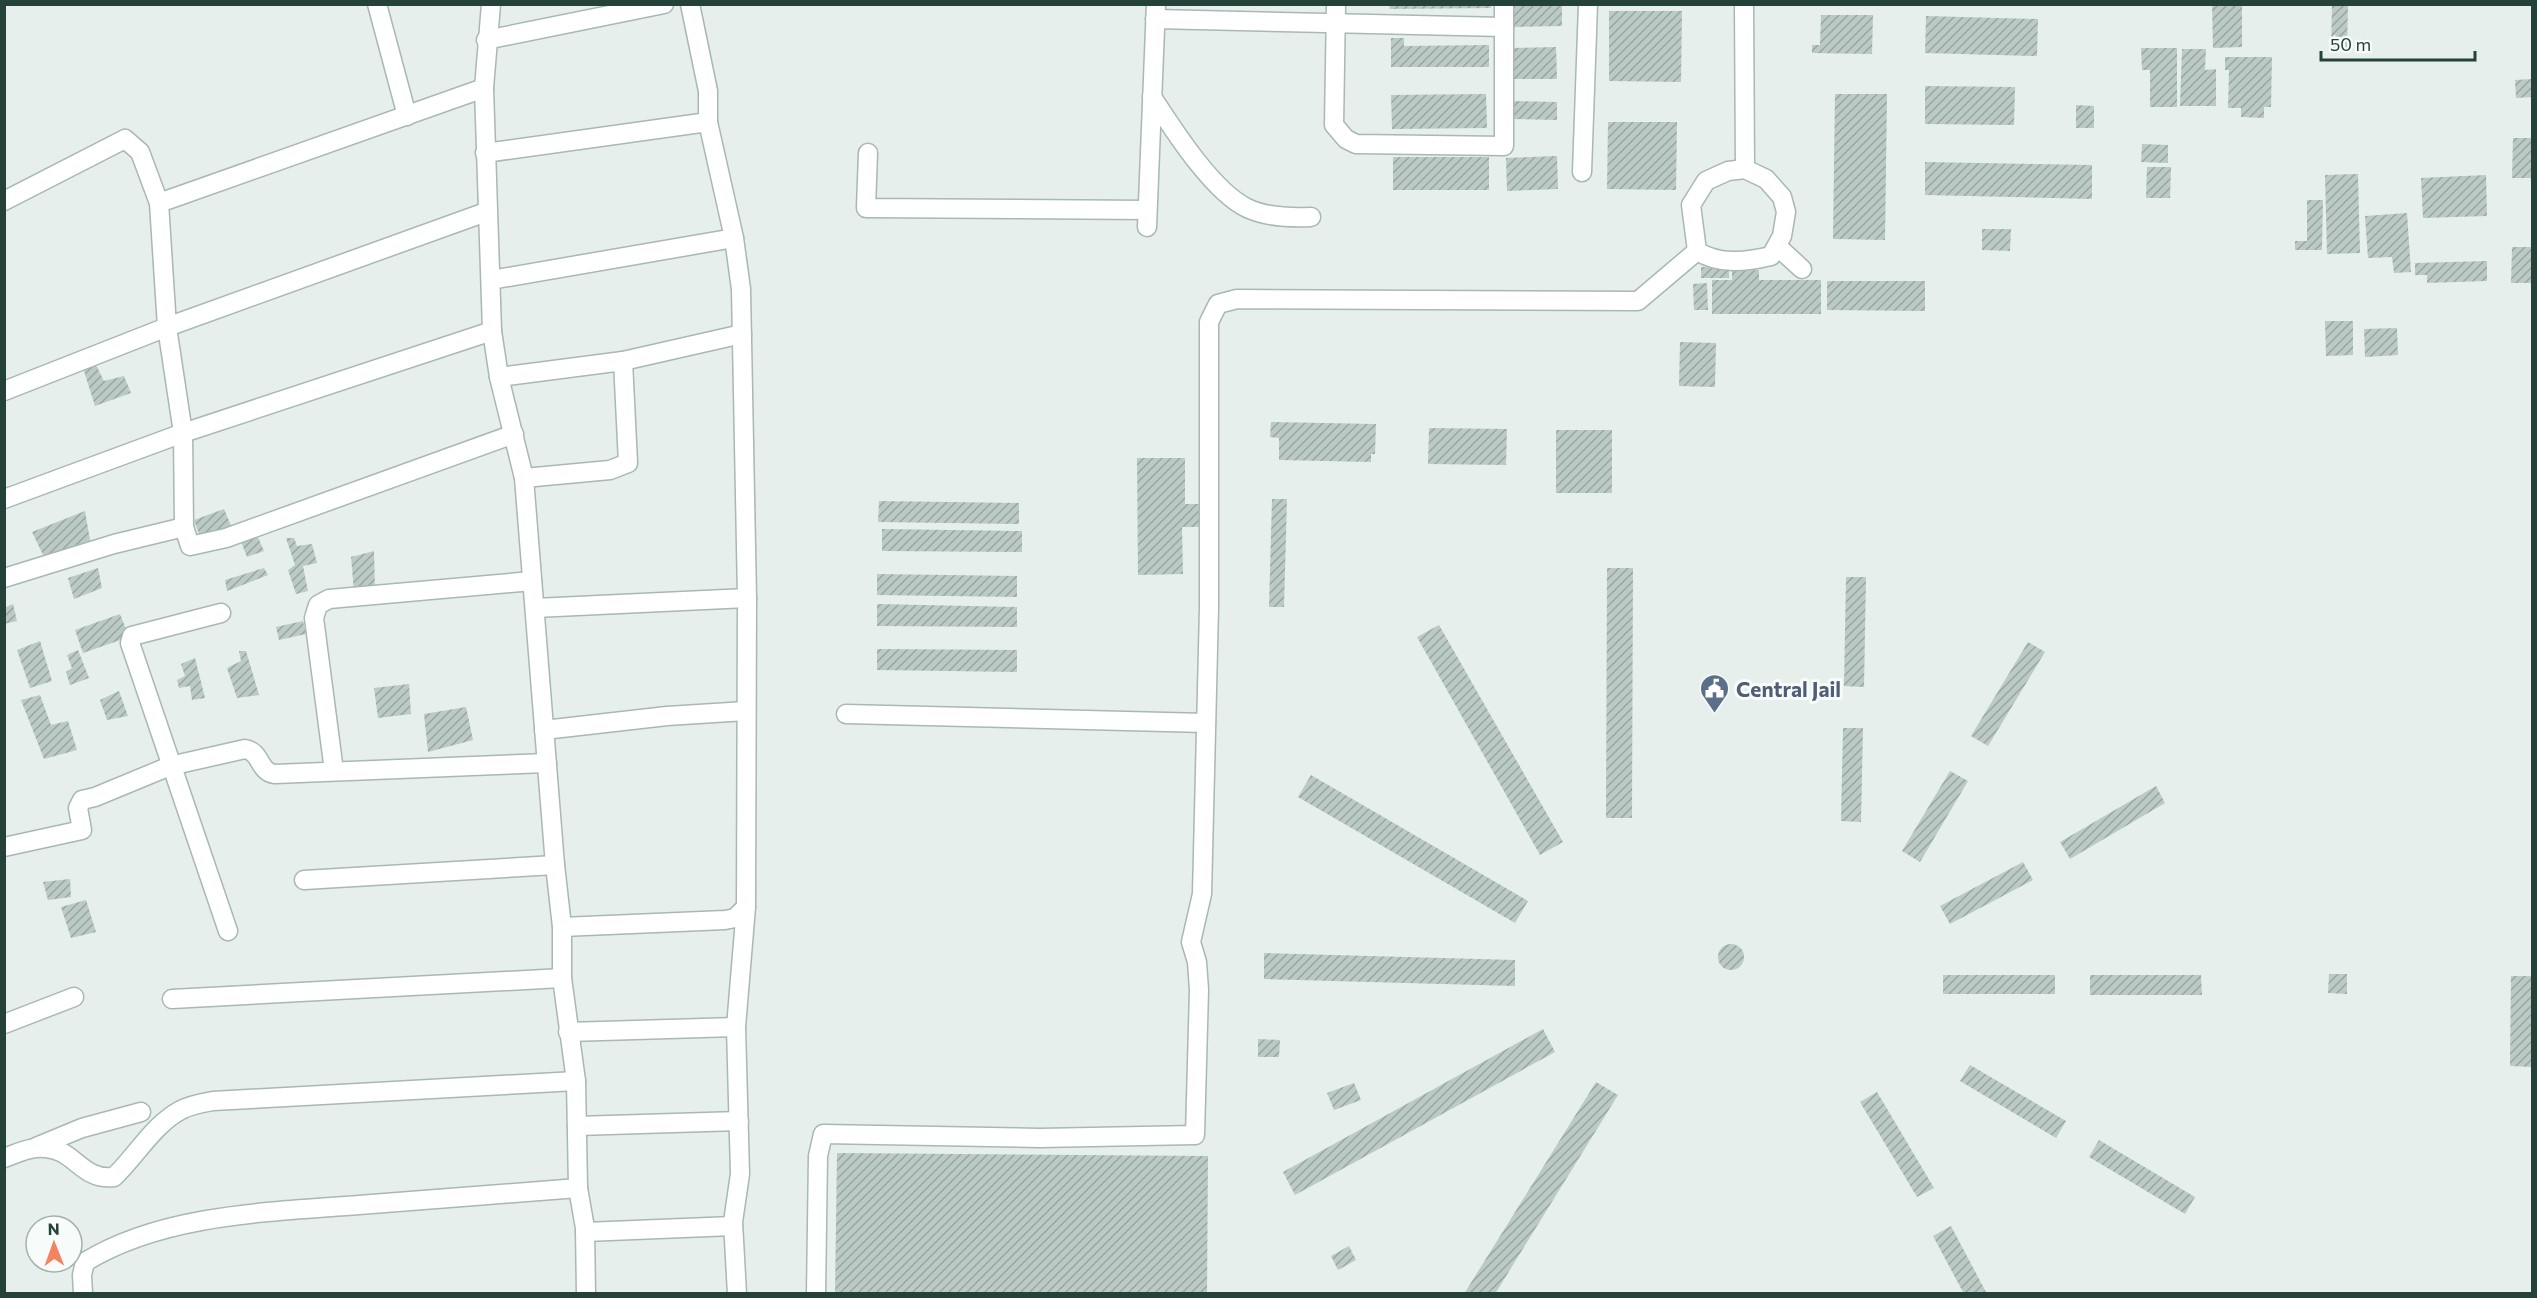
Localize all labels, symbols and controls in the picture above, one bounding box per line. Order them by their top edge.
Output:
scale bar [2321,24,2476,62]
text: 50 m [2330,33,2371,55]
public building icon: Central Jail [1699,672,1731,714]
place label: Central Jail [1736,676,1841,701]
north arrow [24,1214,84,1274]
text: N [48,1219,60,1238]

